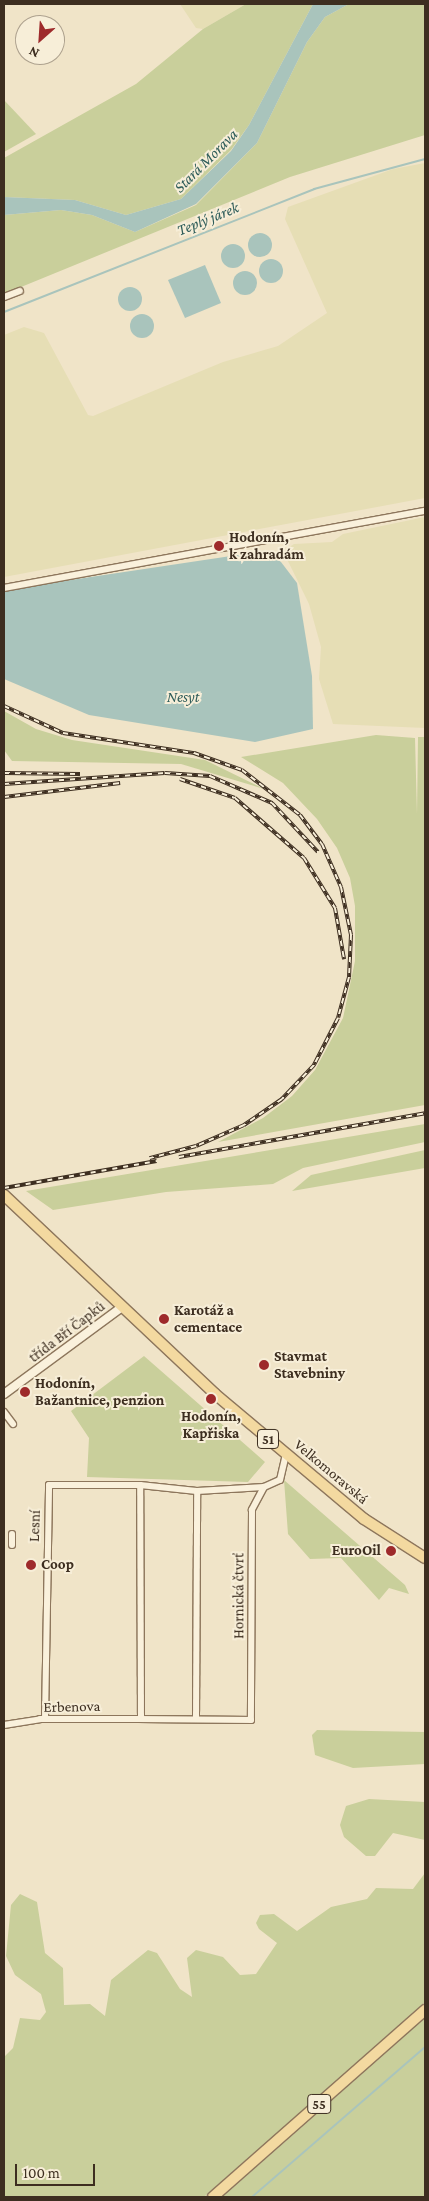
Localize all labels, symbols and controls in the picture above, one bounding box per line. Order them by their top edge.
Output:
north arrow [15,15,65,65]
text: N [26,43,42,62]
water label: Stará Morava [170,125,242,197]
water label: Teplý járek [174,198,242,240]
place label: Hodonín, k zahradám [229,528,304,563]
marker: Hodonín, k zahradám [213,540,225,552]
water label: Nesyt [167,687,199,707]
street label: třída Bří Čapků [25,1297,109,1367]
place label: Karotáž a cementace [174,1301,242,1336]
marker: Karotáž a cementace [158,1313,170,1325]
place label: Stavmat Stavebniny [274,1347,345,1382]
marker: Stavmat Stavebniny [258,1359,270,1371]
place label: Hodonín, Bažantnice, penzion [35,1374,164,1409]
marker: Hodonín, Bažantnice, penzion [19,1386,31,1398]
marker: Hodonín, Kapřiska [205,1393,217,1405]
place label: Hodonín, Kapřiska [181,1407,241,1442]
road number: 51 [257,1428,279,1450]
street label: Velkomoravská [290,1436,372,1508]
street label: Lesní [25,1510,45,1542]
place label: EuroOil [332,1542,381,1560]
marker: EuroOil [385,1545,397,1557]
street label: Hornická čtvrť [230,1553,248,1639]
place label: Coop [41,1556,74,1574]
marker: Coop [25,1559,37,1571]
street label: Erbenova [43,1698,101,1716]
road number: 55 [306,2092,332,2116]
scale bar [18,2154,98,2186]
text: 100 m [23,2165,60,2181]

